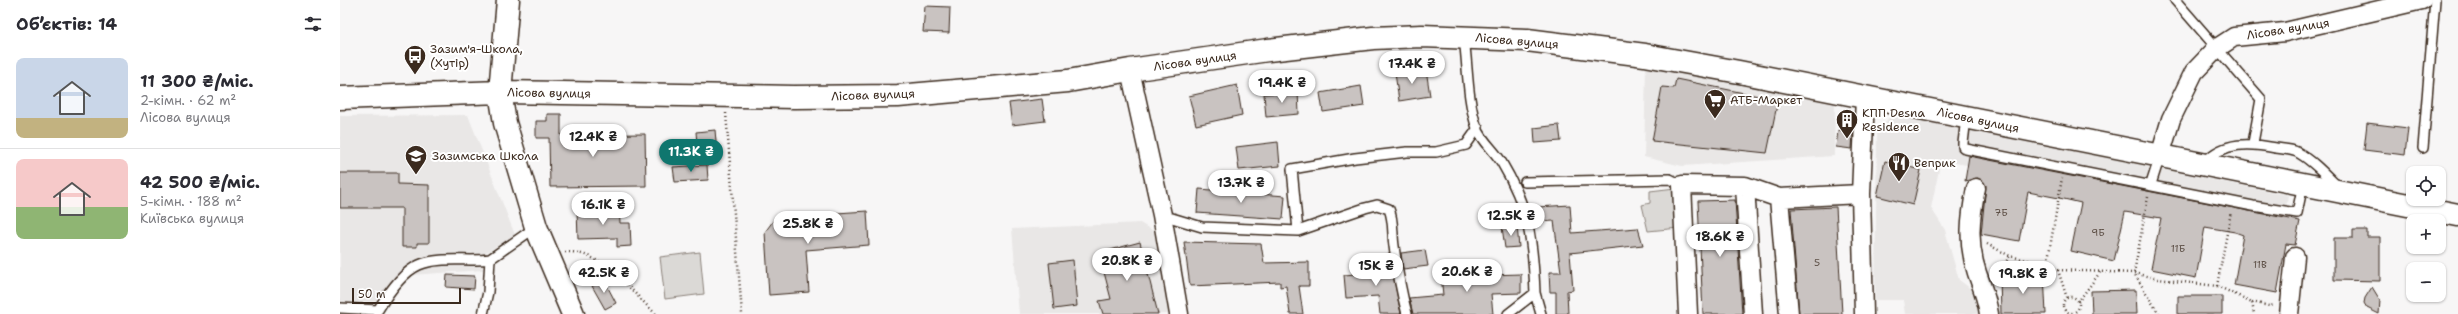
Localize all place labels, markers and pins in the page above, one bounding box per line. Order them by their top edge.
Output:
place label: Зазим'я-Школа, (Хутір) [430,41,523,71]
bus stop icon: Зазим'я-Школа, (Хутір) [402,43,428,76]
pin: 17.4K ₴ [1375,51,1449,85]
pin: 19.4K ₴ [1245,70,1319,104]
supermarket icon: АТБ-Маркет [1702,87,1728,120]
place label: АТБ-Маркет [1730,92,1803,108]
place label: КПП Desna Residence [1862,105,1925,135]
building icon: КПП Desna Residence [1834,107,1860,140]
pin: 12.4K ₴ [556,124,630,158]
pin: 11.3K ₴ [654,139,728,173]
school or university icon: Зазимська Школа [403,143,429,176]
place label: Зазимська Школа [432,148,539,164]
restaurant icon: Веприк [1886,150,1912,183]
place label: Веприк [1914,155,1956,171]
pin: 13.7K ₴ [1204,170,1278,204]
pin: 16.1K ₴ [566,192,640,226]
pin: 12.5K ₴ [1474,203,1548,237]
pin: 25.8K ₴ [771,211,845,245]
pin: 18.6K ₴ [1683,224,1757,258]
pin: 20.8K ₴ [1090,248,1164,282]
pin: 15K ₴ [1348,253,1404,287]
pin: 20.6K ₴ [1430,259,1504,293]
pin: 42.5K ₴ [567,260,641,294]
pin: 19.8K ₴ [1986,261,2060,295]

